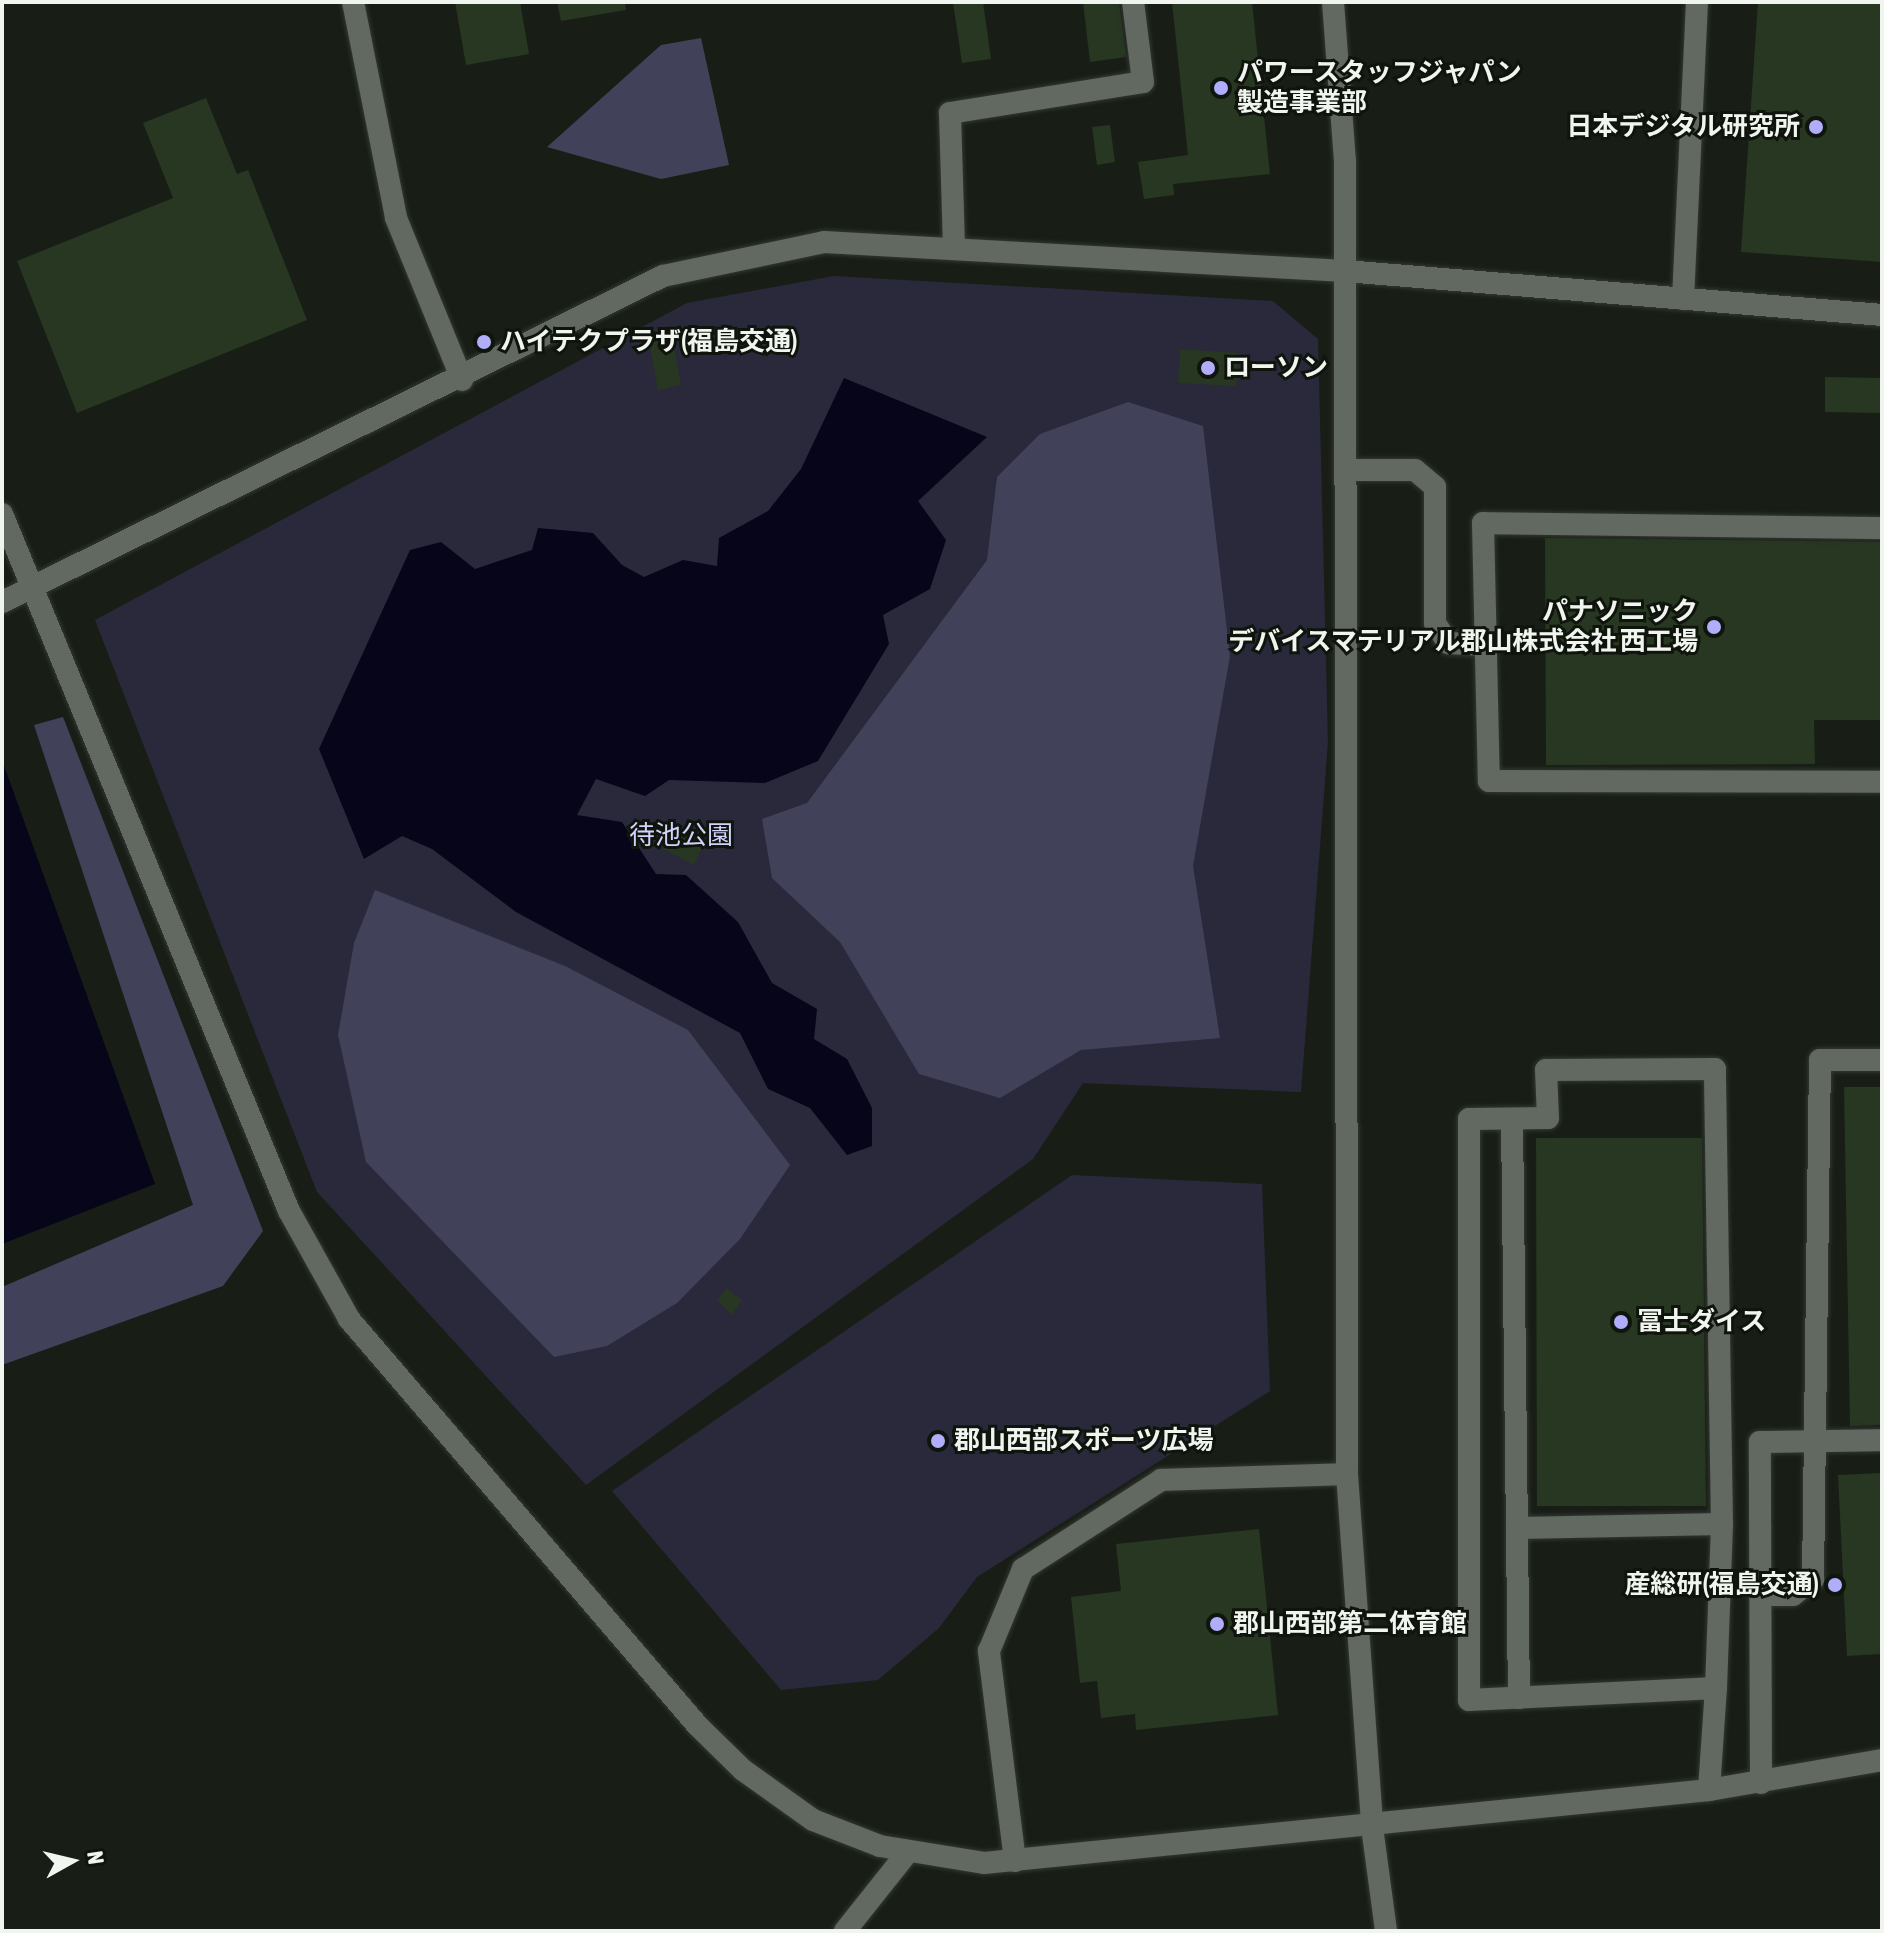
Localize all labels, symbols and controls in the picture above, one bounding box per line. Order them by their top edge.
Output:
place label: パワースタッフジャパン 製造事業部 [1237,57,1523,118]
marker: パワースタッフジャパン 製造事業部 [1212,79,1230,97]
place label: 日本デジタル研究所 [1566,111,1800,143]
marker: 日本デジタル研究所 [1807,118,1825,136]
place label: ハイテクプラザ(福島交通) [500,326,798,358]
marker: ハイテクプラザ(福島交通) [475,333,493,351]
place label: ローソン [1224,352,1328,384]
marker: ローソン [1199,359,1217,377]
place label: パナソニック デバイスマテリアル郡山株式会社 西工場 [1226,596,1698,658]
marker: パナソニック デバイスマテリアル郡山株式会社 西工場 [1705,618,1723,636]
park label: 待池公園 [629,820,733,852]
place label: 冨士ダイス [1637,1306,1767,1338]
marker: 冨士ダイス [1612,1313,1630,1331]
place label: 郡山西部スポーツ広場 [954,1425,1214,1457]
marker: 郡山西部スポーツ広場 [929,1432,947,1450]
place label: 産総研(福島交通) [1625,1569,1819,1601]
marker: 産総研(福島交通) [1826,1576,1844,1594]
place label: 郡山西部第二体育館 [1233,1608,1467,1640]
marker: 郡山西部第二体育館 [1208,1615,1226,1633]
north arrow [32,1821,112,1901]
text: N [82,1849,110,1866]

